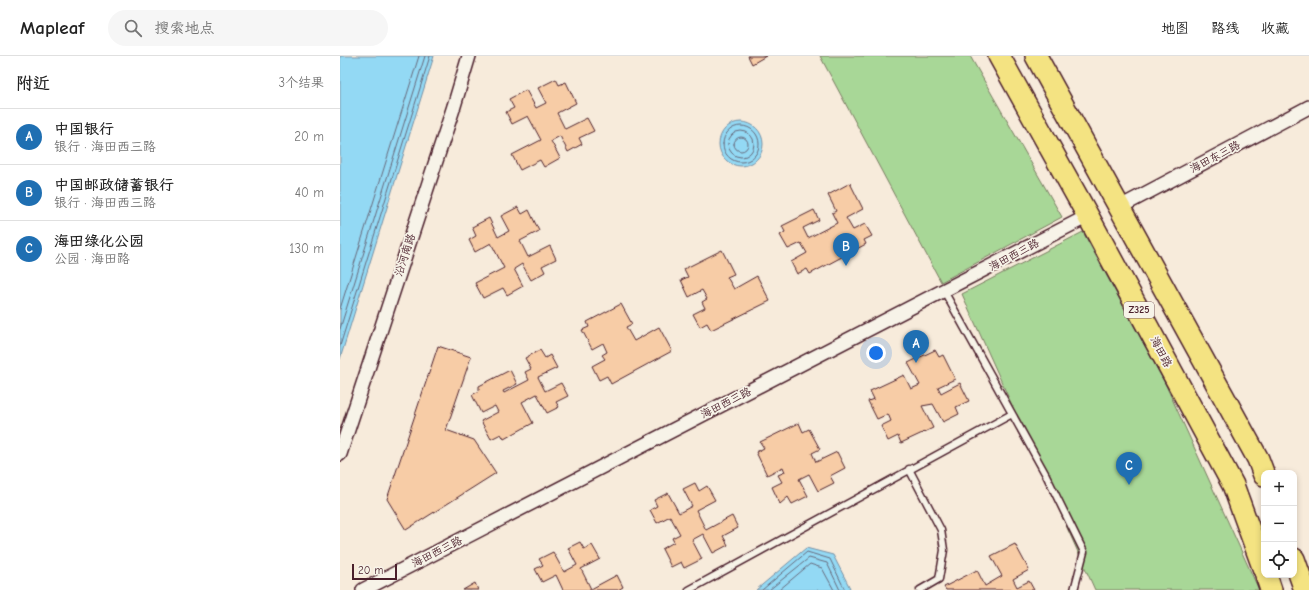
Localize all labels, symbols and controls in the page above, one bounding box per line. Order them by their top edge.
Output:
search box [108,10,388,46]
text: Mapleaf [20,17,84,39]
icon: search [122,17,144,39]
text: 搜索地点 [154,19,214,37]
text: 地图 [1161,20,1189,37]
text: 路线 [1211,20,1239,37]
text: 收藏 [1261,20,1289,37]
text: 附近 [16,74,50,93]
text: 3个结果 [278,75,324,90]
text: 中国银行 [54,120,114,138]
text: A [25,129,33,144]
text: 20 m [294,129,324,144]
street label: 海田东三路 [1188,138,1242,176]
text: 银行 · 海田西三路 [54,139,156,154]
text: 中国邮政储蓄银行 [54,176,174,194]
text: B [25,185,33,200]
text: 40 m [295,185,324,200]
text: 银行 · 海田西三路 [54,195,156,210]
text: 海田绿化公园 [54,232,144,250]
street label: 沿河南路 [392,232,418,278]
pin: B [833,233,859,266]
street label: 海田西三路 [987,236,1041,274]
text: C [25,241,33,256]
text: 130 m [289,241,324,256]
text: 公园 · 海田路 [54,251,130,266]
road number: Z325 [1124,302,1154,318]
pin: A [903,330,929,363]
street label: 海田路 [1148,334,1174,370]
your location [866,343,886,363]
street label: 海田西三路 [699,385,753,421]
pin: C [1116,452,1142,485]
map controls [1261,470,1297,578]
button: + [1261,470,1297,506]
button: − [1261,506,1297,542]
street label: 海田西三路 [410,534,464,570]
button: locate [1261,542,1297,578]
scale bar [352,562,397,581]
text: 20 m [358,564,383,577]

